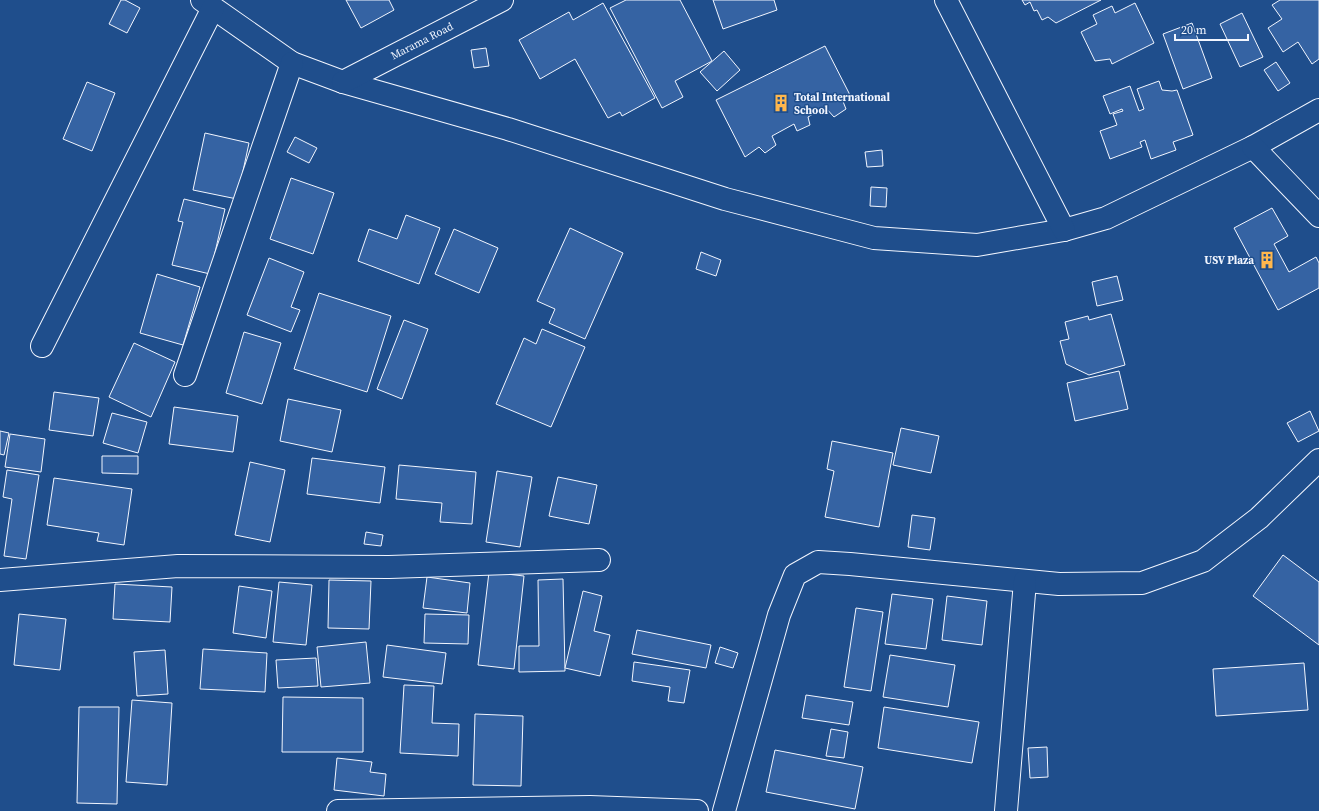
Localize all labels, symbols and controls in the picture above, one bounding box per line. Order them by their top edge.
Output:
scale bar [1175,16,1248,42]
street label: Marama Road [388,18,457,63]
text: 20 m [1181,22,1207,38]
place label: Total International School [794,90,890,118]
building icon: Total International School [771,93,791,113]
building icon: USV Plaza [1257,250,1277,270]
place label: USV Plaza [1204,253,1254,268]

